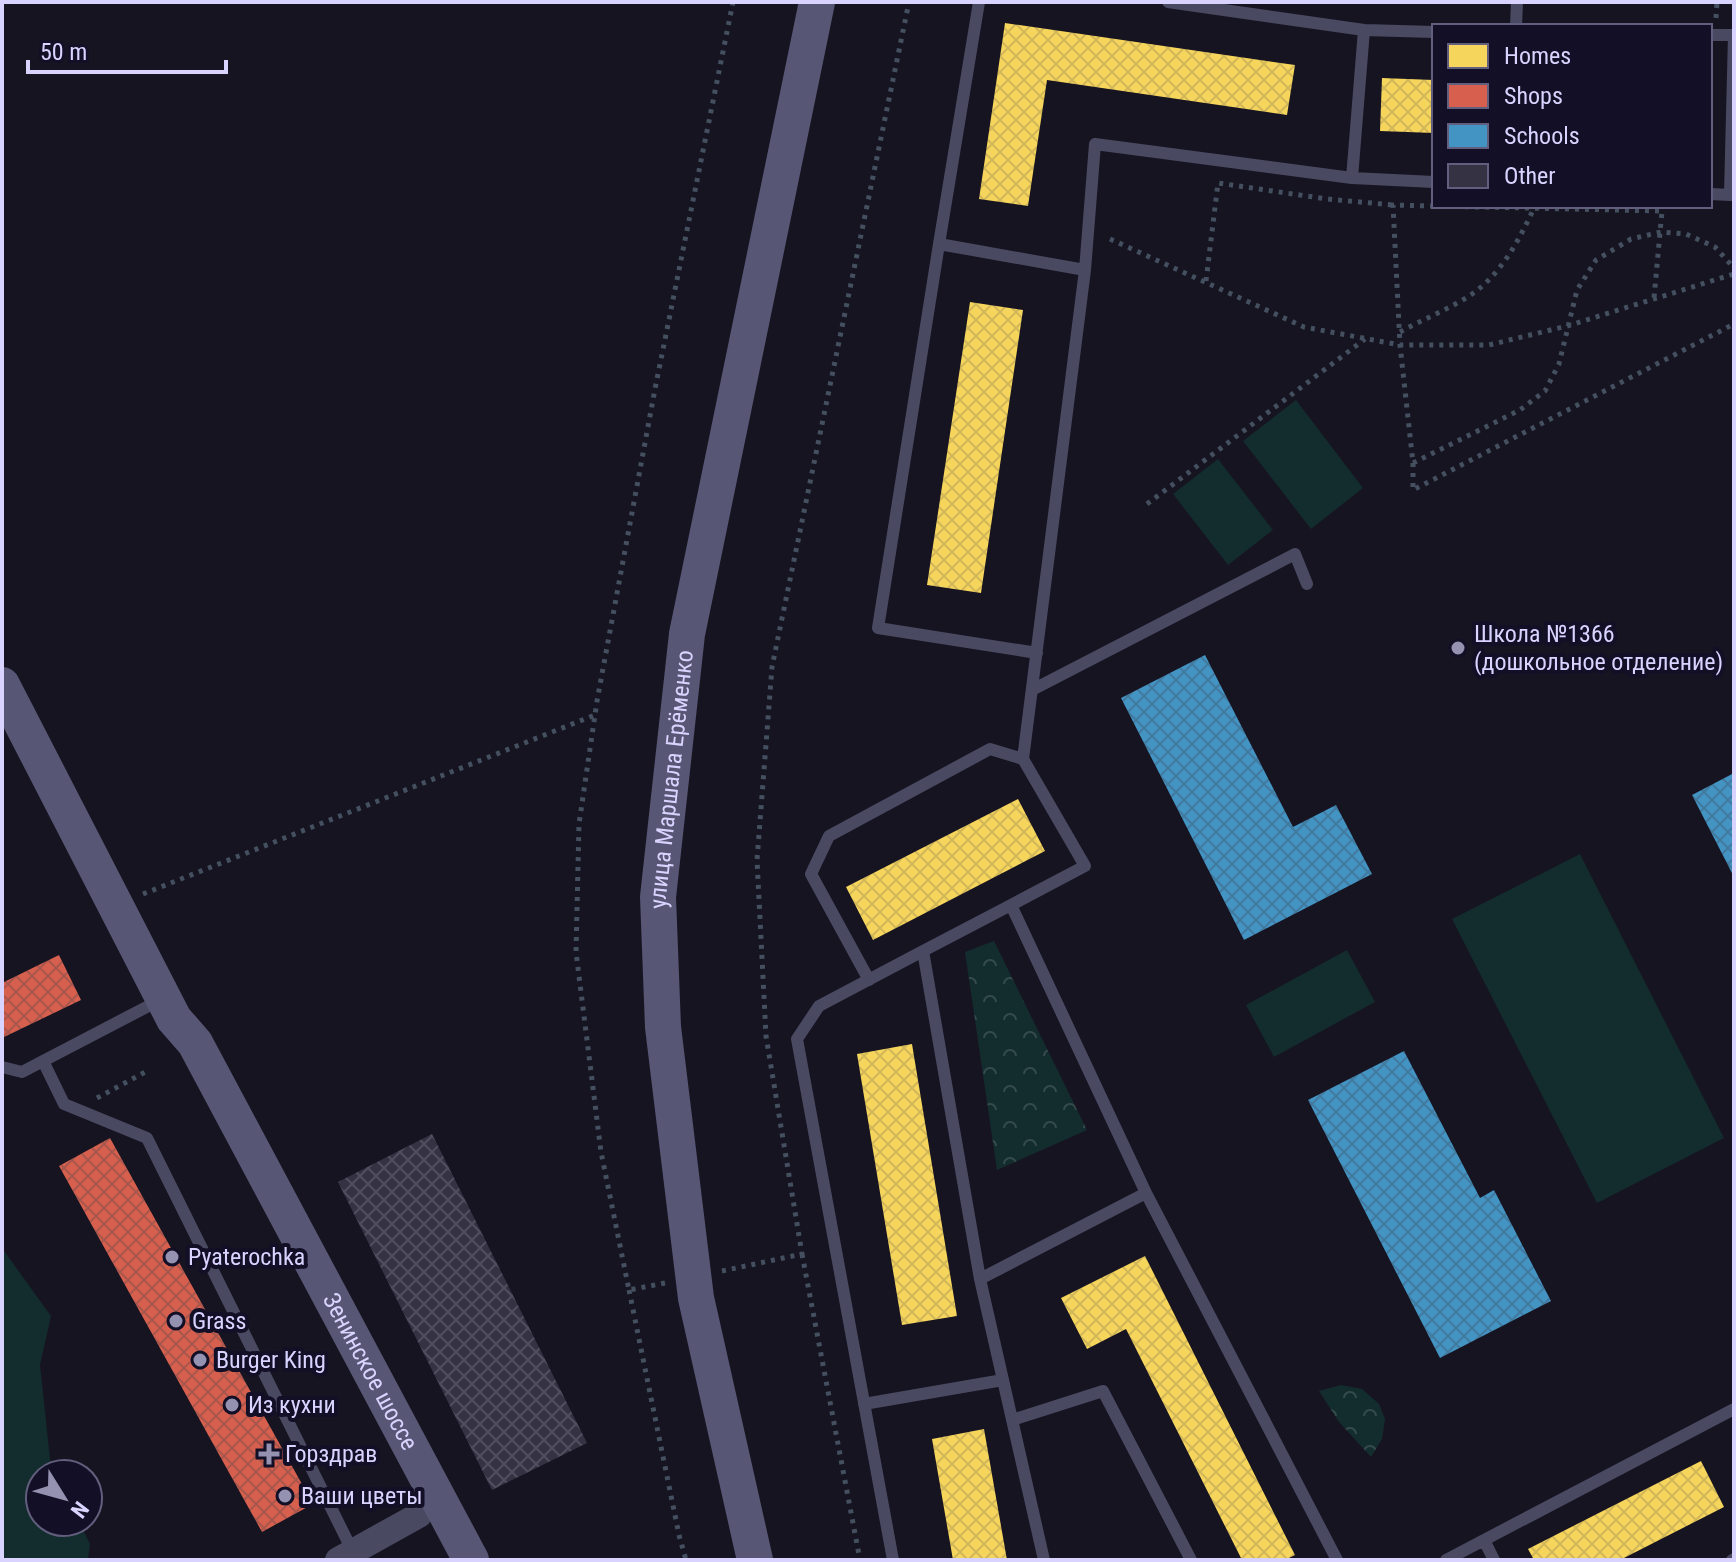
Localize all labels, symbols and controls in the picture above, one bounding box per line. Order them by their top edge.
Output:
scale bar [28,24,226,74]
legend [1432,24,1712,208]
text: 50 m [40,38,87,66]
text: Homes [1504,42,1571,70]
text: Shops [1504,82,1563,110]
text: Schools [1504,122,1580,150]
text: Other [1504,162,1556,190]
place label: Школа №1366 (дошкольное отделение) [1474,620,1723,676]
marker: Школа №1366 (дошкольное отделение) [1449,639,1467,657]
street label: улица Маршала Ерёменко [644,649,699,909]
place label: Pyaterochka [188,1243,305,1271]
marker: Pyaterochka [163,1248,181,1266]
street label: Зенинское шоссе [317,1288,424,1455]
place label: Grass [192,1307,246,1335]
marker: Grass [167,1312,185,1330]
place label: Burger King [216,1346,326,1374]
marker: Burger King [191,1351,209,1369]
place label: Из кухни [248,1391,336,1419]
marker: Из кухни [223,1396,241,1414]
place label: Горздрав [285,1440,377,1468]
marker: Горздрав [260,1445,278,1463]
north arrow [24,1458,104,1538]
place label: Ваши цветы [301,1482,423,1510]
marker: Ваши цветы [276,1487,294,1505]
text: N [66,1497,94,1523]

